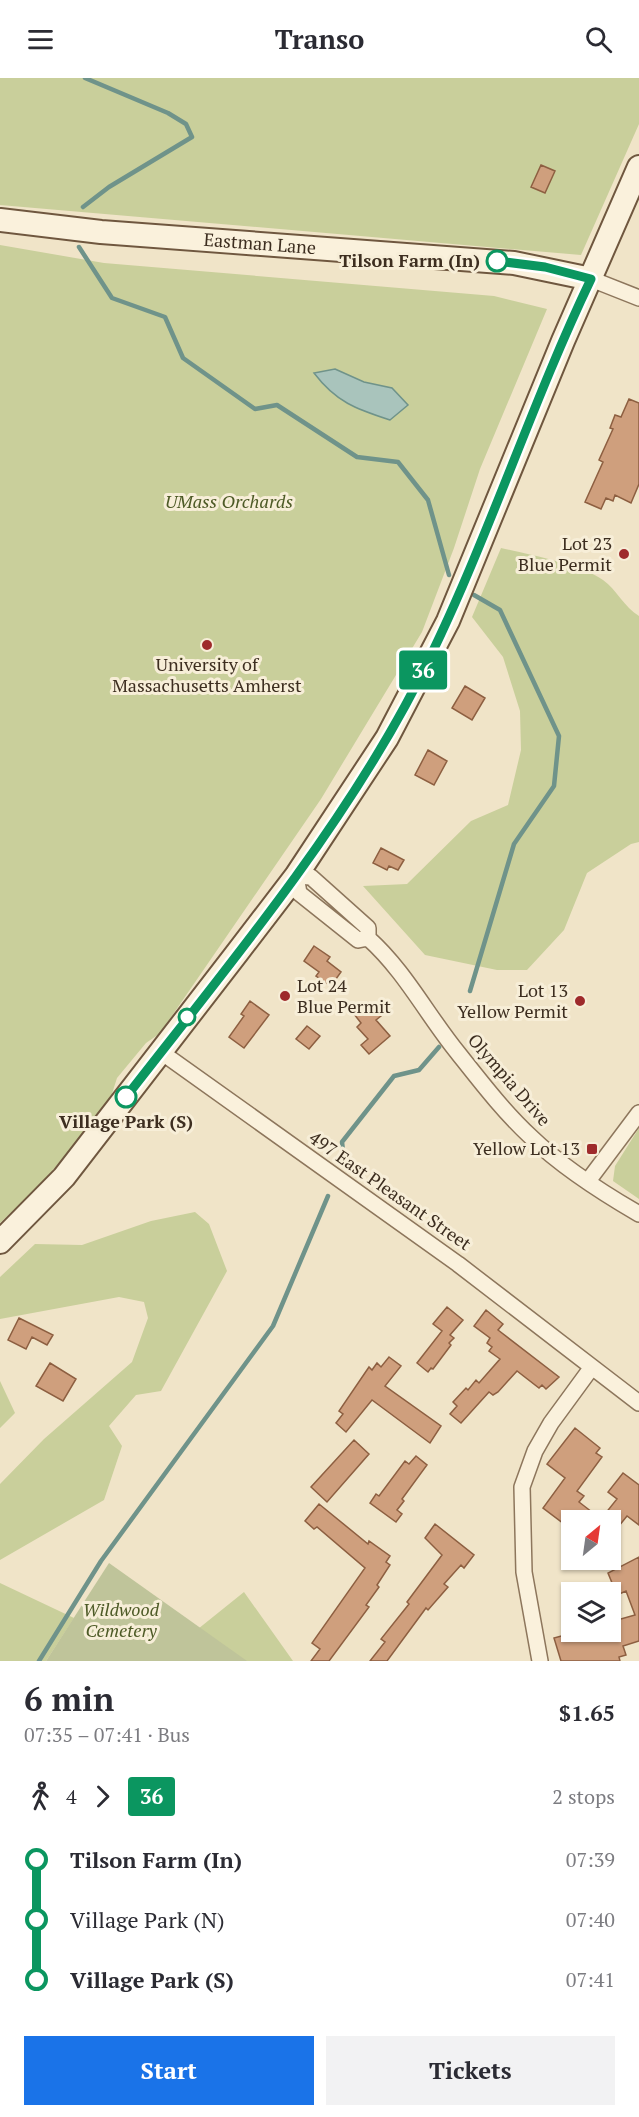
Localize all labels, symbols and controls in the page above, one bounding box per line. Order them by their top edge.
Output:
text: Transo [275,21,364,57]
icon: menu [24,23,57,56]
icon: search [582,23,615,56]
street label: Eastman Lane [203,227,317,259]
place label: Tilson Farm (In) [339,248,480,272]
marker: Tilson Farm (In) [486,250,508,272]
park label: UMass Orchards [165,489,293,513]
place label: Lot 23 Blue Permit [518,531,612,576]
marker: Lot 23 Blue Permit [617,547,631,561]
marker: University of Massachusetts Amherst [200,638,214,652]
line badge: 36 [396,650,450,690]
place label: University of Massachusetts Amherst [112,652,302,697]
text: 36 [411,656,435,684]
place label: Lot 24 Blue Permit [297,973,391,1018]
place label: Lot 13 Yellow Permit [457,978,568,1023]
marker: Lot 24 Blue Permit [278,989,292,1003]
marker: Lot 13 Yellow Permit [573,994,587,1008]
unlabelled marker [178,1008,196,1026]
street label: Olympia Drive [463,1028,557,1131]
marker: Village Park (S) [115,1086,137,1108]
place label: Village Park (S) [59,1109,193,1133]
street label: 497 East Pleasant Street [305,1125,477,1255]
place label: Yellow Lot 13 [473,1136,580,1160]
marker: Yellow Lot 13 [585,1142,599,1156]
north arrow [561,1510,621,1570]
map controls [561,1510,621,1642]
button: layers [561,1582,621,1642]
park label: Wildwood Cemetery [83,1597,160,1642]
text: 6 min [24,1677,114,1720]
text: $1.65 [559,1698,615,1727]
text: 07:35 – 07:41 · Bus [24,1721,190,1748]
icon: walk [24,1780,57,1813]
icon: forward [86,1780,119,1813]
text: 36 [140,1782,163,1810]
text: 4 [66,1783,77,1810]
text: 2 stops [552,1783,615,1810]
text: Tilson Farm (In) [70,1845,242,1874]
text: 07:39 [566,1846,615,1873]
text: Village Park (N) [70,1905,225,1934]
text: 07:40 [566,1906,615,1933]
text: Village Park (S) [70,1965,234,1994]
text: 07:41 [566,1966,615,1993]
button: Start [24,2036,314,2105]
button: Tickets [326,2036,615,2105]

